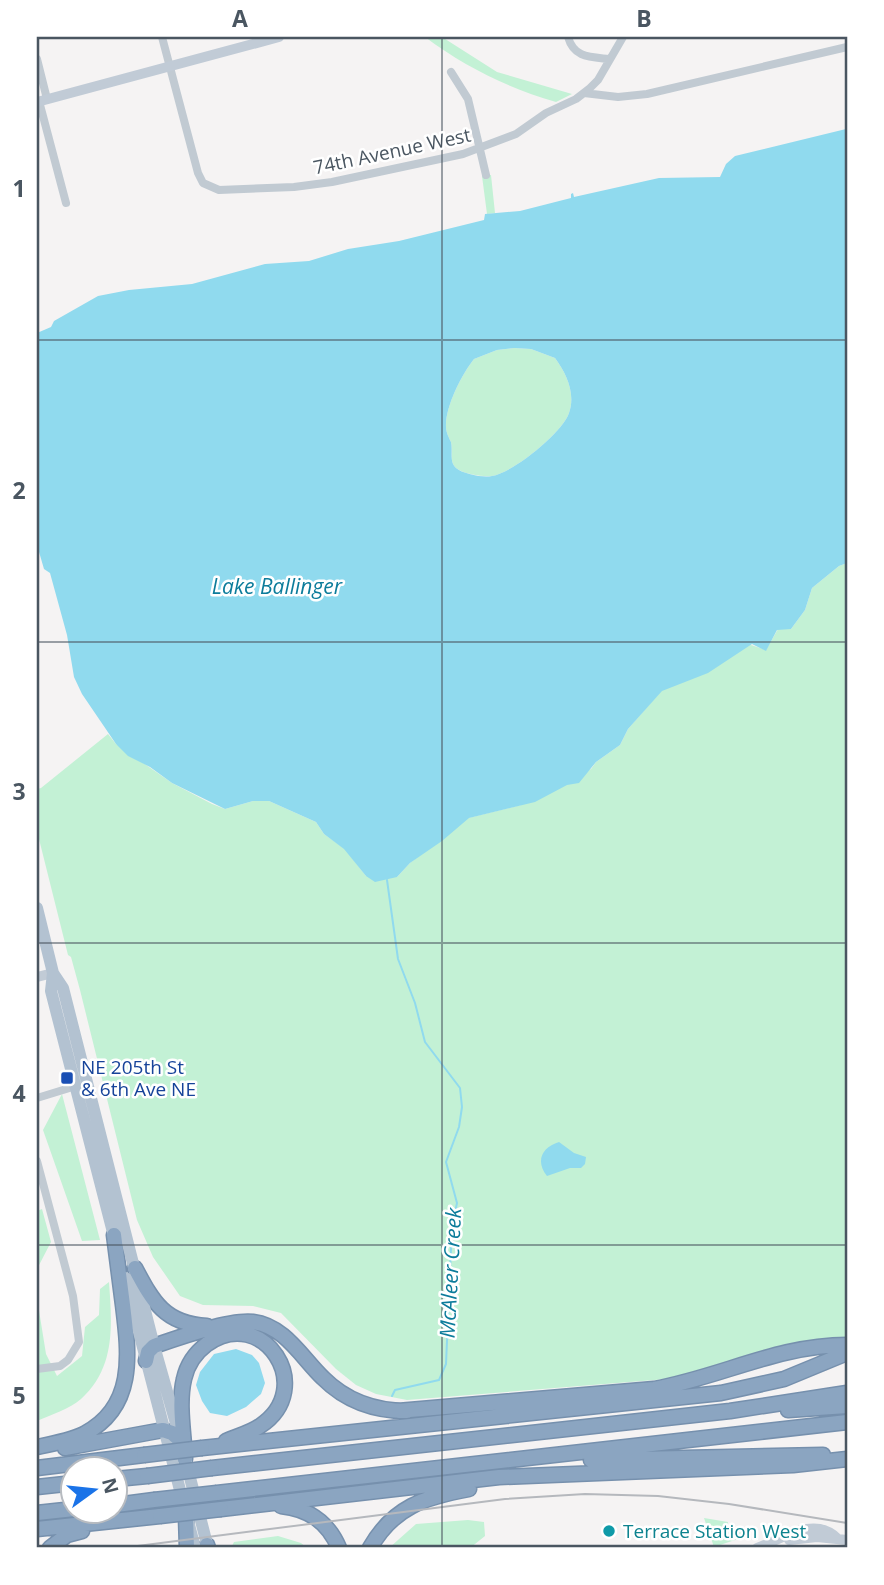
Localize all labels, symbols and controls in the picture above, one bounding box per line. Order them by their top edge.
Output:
text: A [232,2,248,34]
text: B [636,2,652,34]
street label: 74th Avenue West [311,122,473,180]
text: 1 [12,172,26,204]
text: 2 [12,474,26,506]
water label: Lake Ballinger [212,572,343,600]
text: 3 [12,775,26,807]
place label: NE 205th St & 6th Ave NE [81,1054,196,1102]
marker: NE 205th St & 6th Ave NE [59,1070,75,1086]
text: 4 [12,1077,26,1109]
water label: McAleer Creek [433,1206,467,1339]
text: 5 [12,1379,26,1411]
north arrow [60,1456,130,1526]
text: N [96,1475,125,1496]
place label: Terrace Station West [623,1518,807,1544]
marker: Terrace Station West [601,1523,617,1539]

